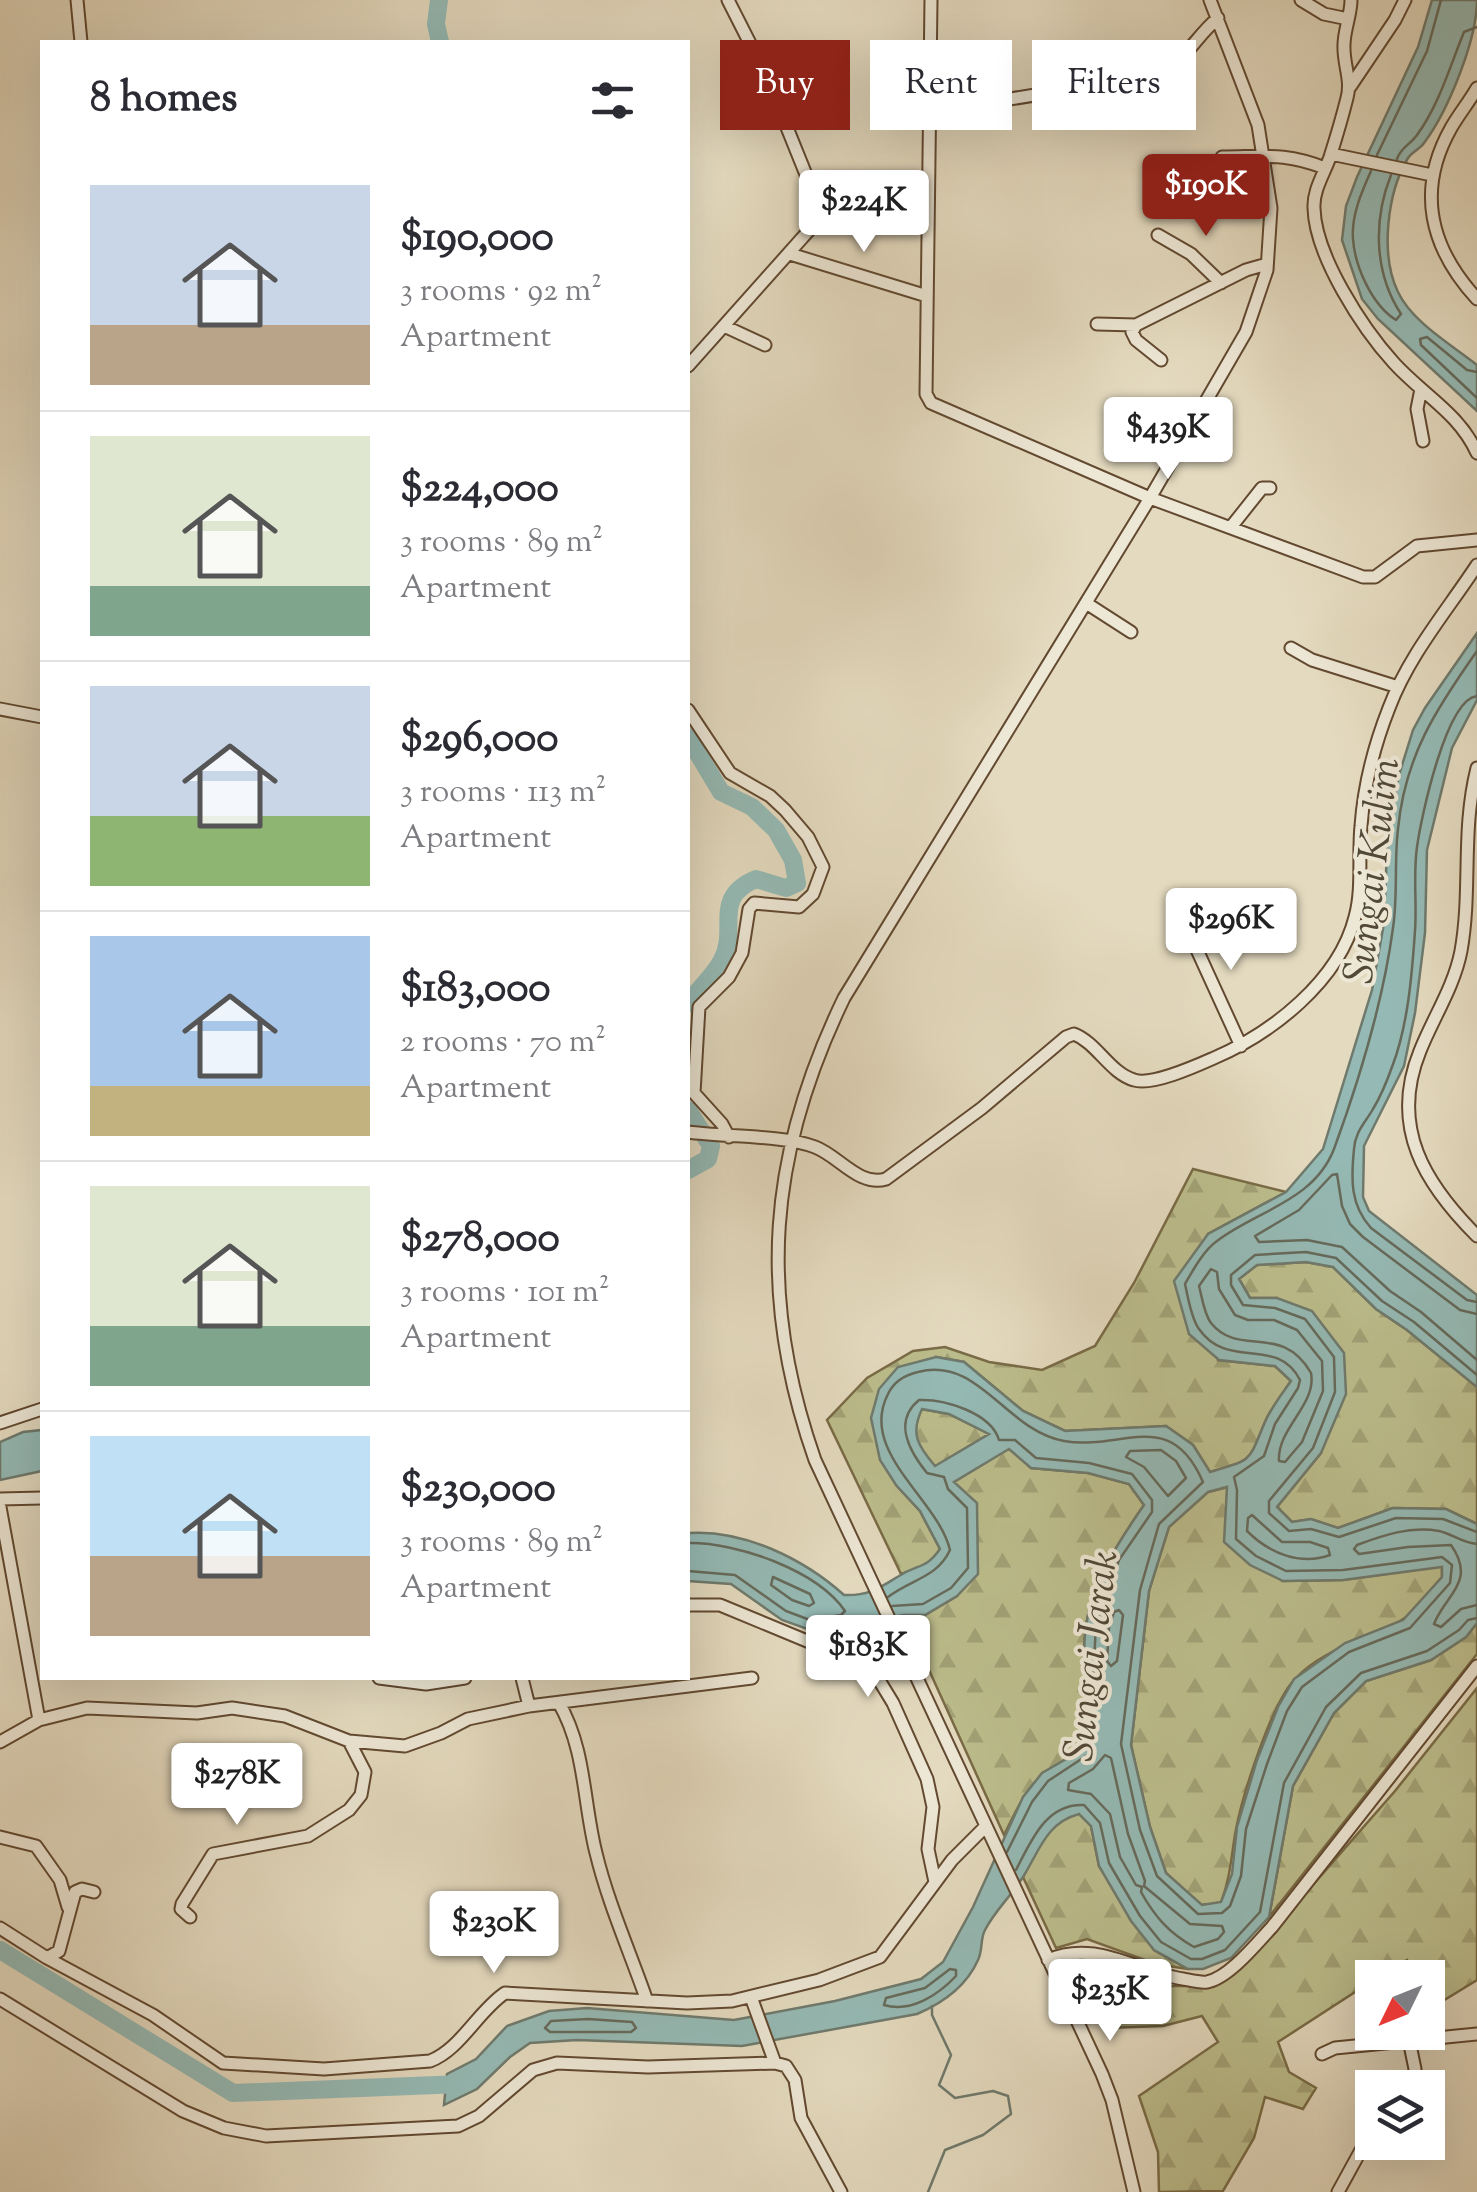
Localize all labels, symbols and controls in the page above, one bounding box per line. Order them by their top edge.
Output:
chip: Buy [720,40,850,130]
chip: Rent [870,40,1012,130]
chip: Filters [1032,40,1196,130]
text: 8 homes [90,70,238,130]
icon: filters [585,73,640,128]
pin: $190K [1136,154,1276,239]
text: $190K [1164,163,1248,209]
pin: $224K [794,170,934,255]
text: $224K [821,179,907,225]
text: $190,000 [400,209,554,269]
icon: home [170,225,290,345]
text: 3 rooms · 92 m² [400,269,602,315]
text: Apartment [400,315,551,361]
pin: $439K [1098,397,1238,482]
text: $439K [1126,406,1210,452]
text: $224,000 [400,460,559,520]
icon: home [170,476,290,596]
text: 3 rooms · 89 m² [400,520,603,566]
text: Apartment [400,566,551,612]
text: $296,000 [400,710,558,770]
icon: home [170,726,290,846]
water label: Sungai Kulim [1331,755,1419,987]
text: 3 rooms · 113 m² [400,770,606,816]
text: Apartment [400,816,551,862]
pin: $296K [1161,888,1301,973]
text: $296K [1188,897,1274,943]
text: $183,000 [400,960,551,1020]
icon: home [170,976,290,1096]
text: 2 rooms · 70 m² [400,1020,606,1066]
text: Apartment [400,1066,551,1112]
text: $278,000 [400,1210,560,1270]
icon: home [170,1226,290,1346]
text: 3 rooms · 101 m² [400,1270,610,1316]
text: Apartment [400,1316,551,1362]
text: $230,000 [400,1460,556,1520]
icon: home [170,1476,290,1596]
text: 3 rooms · 89 m² [400,1520,603,1566]
water label: Sungai Jarak [1051,1547,1137,1765]
text: Apartment [400,1566,551,1612]
pin: $183K [798,1615,938,1700]
text: $183K [828,1624,908,1670]
pin: $278K [167,1743,307,1828]
text: $278K [193,1752,281,1798]
pin: $230K [424,1891,564,1976]
text: $230K [452,1900,536,1946]
pin: $235K [1040,1959,1180,2044]
north arrow [1355,1960,1445,2050]
map controls [1355,1960,1445,2160]
text: $235K [1070,1968,1150,2014]
button: layers [1355,2070,1445,2160]

